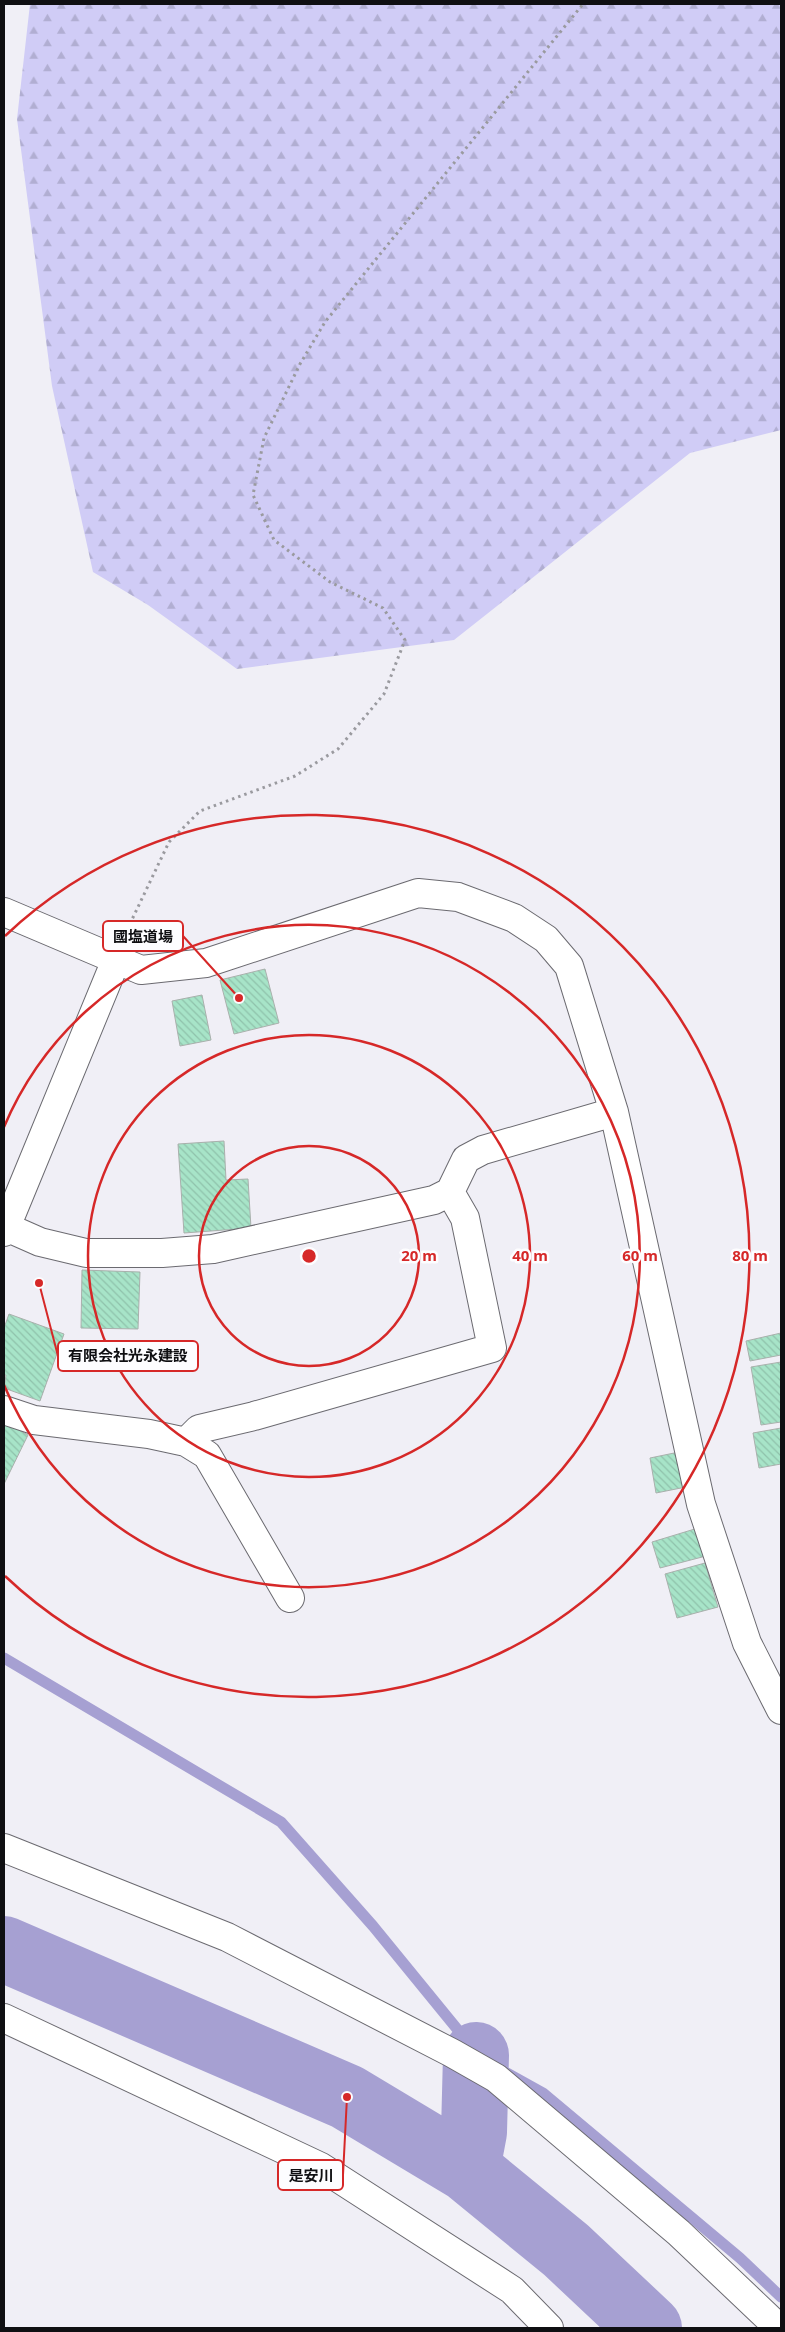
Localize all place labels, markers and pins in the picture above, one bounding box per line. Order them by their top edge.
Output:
callout: 國塩道場 [103,921,183,951]
centre of rings [300,1247,318,1265]
callout: 有限会社光永建設 [58,1341,198,1371]
callout: 是安川 [278,2160,343,2190]

